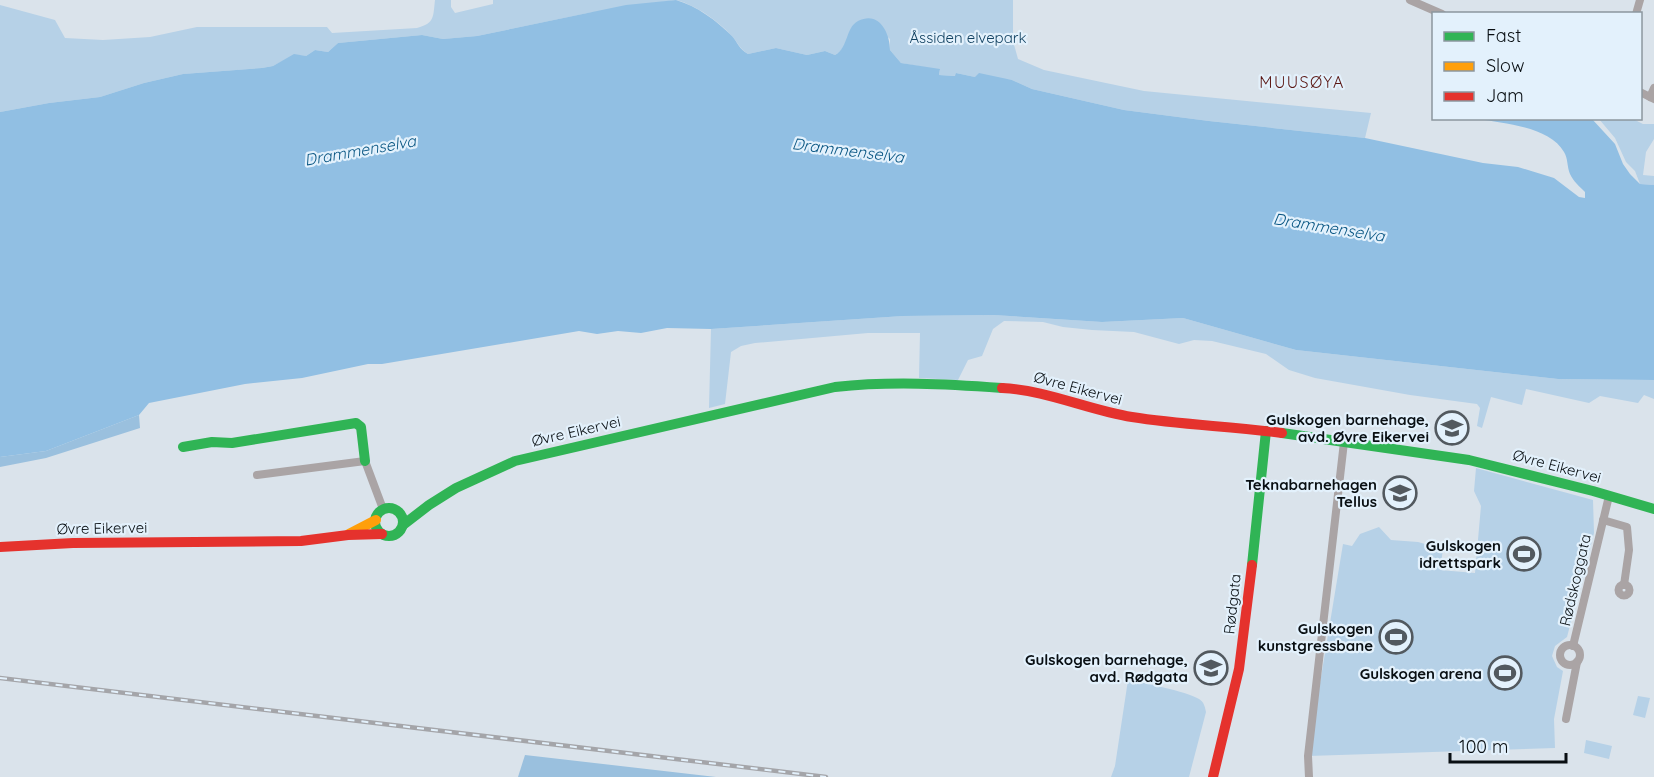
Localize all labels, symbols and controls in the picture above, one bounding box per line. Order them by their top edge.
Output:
legend [1432,12,1642,120]
text: Fast [1486,24,1521,47]
park label: Åssiden elvepark [909,28,1027,47]
text: Slow [1486,54,1524,77]
district label: MUUSØYA [1259,72,1345,92]
text: Jam [1486,84,1524,107]
water label: Drammenselva [303,130,418,170]
water label: Drammenselva [791,133,906,167]
water label: Drammenselva [1272,208,1387,246]
street label: Øvre Eikervei [1032,367,1124,409]
place label: Gulskogen barnehage, avd. Øvre Eikervei [1266,410,1429,446]
school or university icon: Gulskogen barnehage, avd. Øvre Eikervei [1434,410,1470,446]
street label: Øvre Eikervei [530,412,622,450]
street label: Øvre Eikervei [1511,445,1603,487]
place label: Teknabarnehagen Tellus [1245,475,1377,511]
school or university icon: Teknabarnehagen Tellus [1382,475,1418,511]
street label: Øvre Eikervei [56,518,148,538]
street label: Rødskoggata [1555,532,1595,628]
place label: Gulskogen idrettspark [1419,536,1501,572]
sports icon: Gulskogen idrettspark [1506,536,1542,572]
street label: Rødgata [1219,573,1245,635]
place label: Gulskogen kunstgressbane [1258,619,1373,655]
sports icon: Gulskogen kunstgressbane [1378,619,1414,655]
place label: Gulskogen barnehage, avd. Rødgata [1025,650,1188,686]
school or university icon: Gulskogen barnehage, avd. Rødgata [1193,650,1229,686]
sports icon: Gulskogen arena [1487,655,1523,691]
place label: Gulskogen arena [1360,664,1482,683]
scale bar [1450,726,1566,764]
text: 100 m [1459,735,1508,758]

